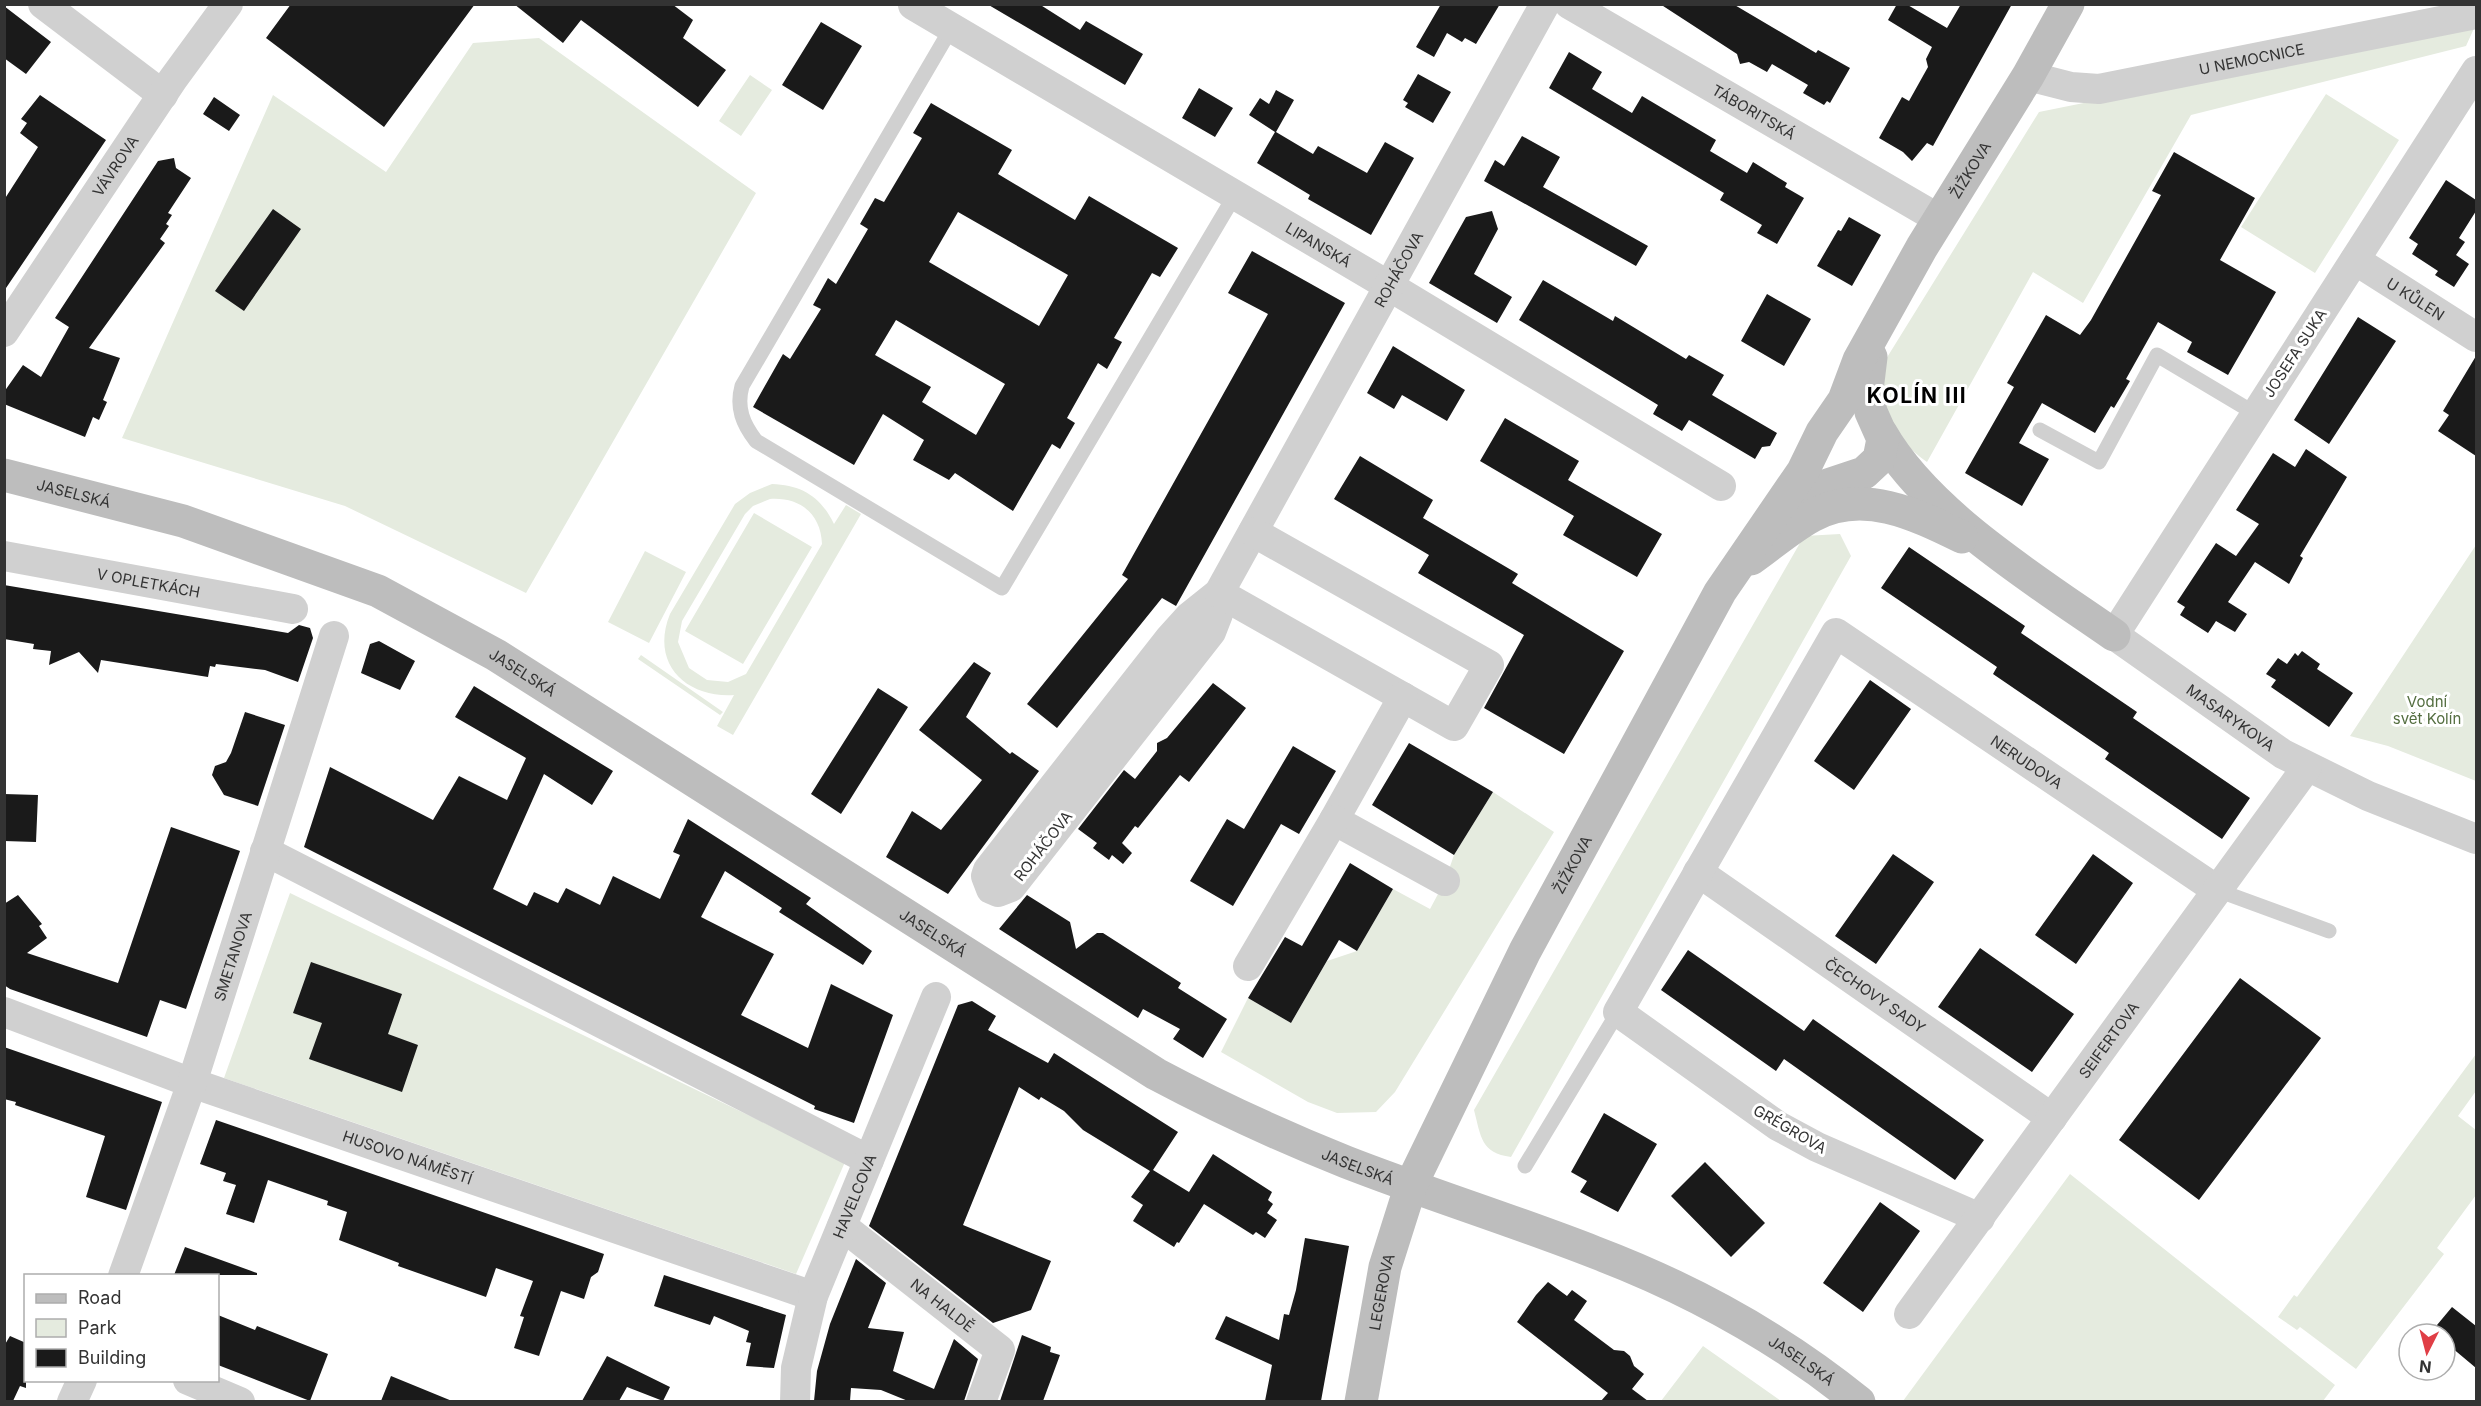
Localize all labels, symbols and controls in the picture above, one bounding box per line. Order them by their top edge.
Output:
street label: U NEMOCNICE [2197,39,2306,78]
street label: TÁBORITSKÁ [1709,80,1799,143]
street label: VÁVROVA [88,132,142,200]
street label: ŽIŽKOVA [1945,138,1995,202]
street label: LIPANSKÁ [1282,218,1355,271]
street label: ROHÁČOVA [1370,228,1427,310]
street label: U KŮLEN [2383,273,2448,324]
street label: JOSEFA SUKA [2259,305,2331,401]
district label: KOLÍN III [1867,382,1967,408]
street label: JASELSKÁ [35,474,113,512]
street label: V OPLETKÁCH [95,564,202,601]
street label: JASELSKÁ [486,644,560,700]
street label: MASARYKOVA [2183,680,2279,755]
park label: Vodní svět Kolín [2393,692,2461,728]
street label: NERUDOVA [1987,731,2066,793]
street label: ROHÁČOVA [1010,807,1076,885]
street label: ŽIŽKOVA [1549,832,1595,897]
street label: JASELSKÁ [896,904,970,961]
street label: SMETANOVA [209,909,255,1003]
street label: ČECHOVY SADY [1821,954,1929,1037]
street label: SEIFERTOVA [2074,998,2143,1082]
street label: GRÉGROVA [1750,1100,1830,1158]
street label: HUSOVO NÁMĚSTÍ [340,1126,475,1188]
street label: JASELSKÁ [1319,1144,1396,1189]
street label: HAVELCOVA [828,1151,880,1241]
street label: LEGEROVA [1364,1251,1398,1332]
legend [24,1274,219,1382]
street label: NA HALDĚ [907,1274,978,1336]
text: Road [78,1287,121,1308]
text: Park [78,1317,117,1338]
north arrow [2397,1322,2457,1382]
street label: JASELSKÁ [1765,1331,1838,1389]
text: Building [78,1347,146,1368]
text: N [2418,1356,2433,1378]

